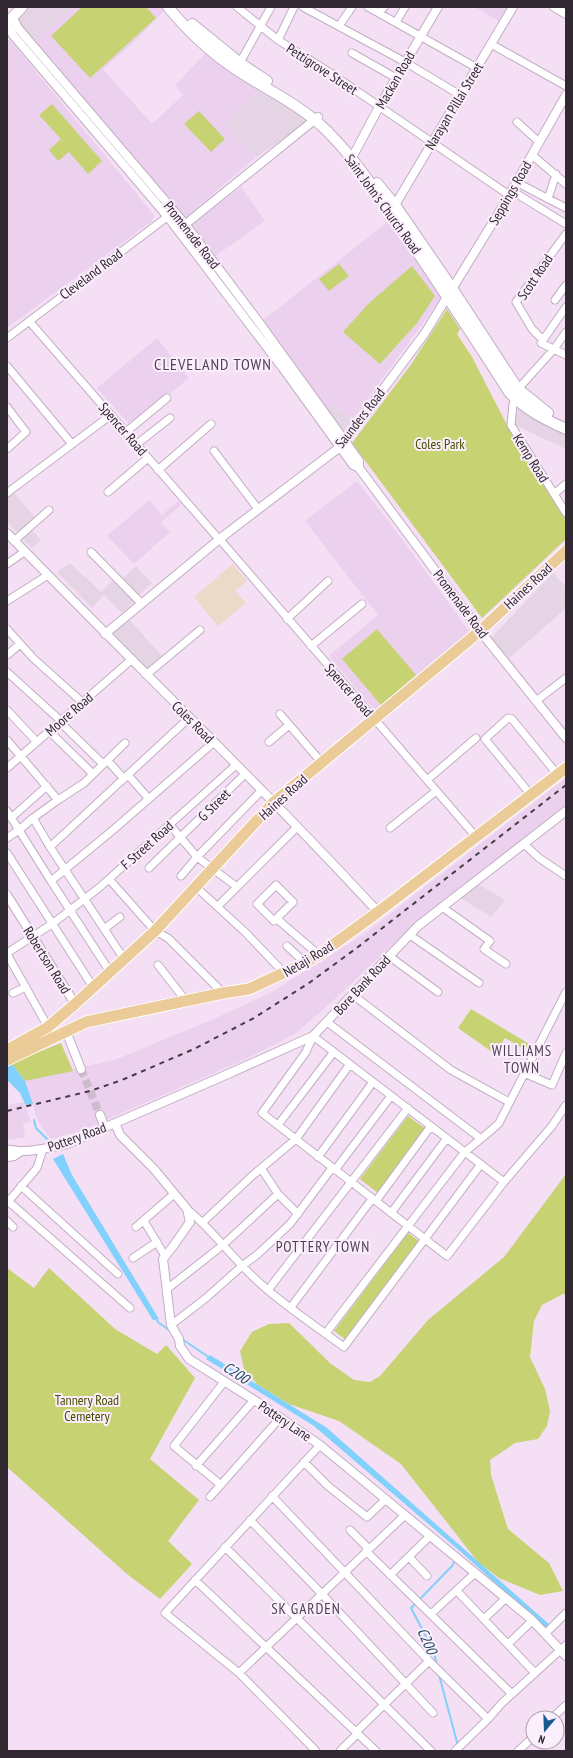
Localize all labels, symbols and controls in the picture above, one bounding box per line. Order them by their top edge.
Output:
street label: Pettigrove Street [283,39,361,99]
street label: Mackan Road [371,48,419,112]
street label: Narayan Pillai Street [421,59,487,153]
street label: Saint John's Church Road [341,150,425,258]
street label: Seppings Road [485,158,535,228]
street label: Promenade Road [160,197,224,273]
street label: Cleveland Road [56,244,126,304]
street label: Scott Road [513,251,557,303]
district label: CLEVELAND TOWN [154,354,272,374]
street label: Saunders Road [331,384,389,452]
street label: Spencer Road [95,398,151,460]
street label: Kemp Road [509,430,553,486]
park label: Coles Park [415,435,465,453]
street label: Haines Road [500,559,556,613]
street label: Promenade Road [429,566,493,642]
street label: Spencer Road [321,659,377,721]
street label: Moore Road [41,688,97,740]
street label: Coles Road [168,697,218,747]
street label: Haines Road [255,770,311,824]
street label: G Street [194,785,234,825]
street label: F Street Road [117,817,177,873]
street label: Robertson Road [19,923,75,997]
street label: Netaji Road [280,937,336,981]
street label: Bore Bank Road [330,951,394,1019]
district label: WILLIAMS TOWN [492,1041,552,1077]
street label: Pottery Road [45,1118,109,1156]
district label: POTTERY TOWN [276,1237,370,1256]
water label: C200 [220,1357,255,1389]
park label: Tannery Road Cemetery [55,1391,119,1425]
street label: Pottery Lane [255,1397,315,1445]
district label: SK GARDEN [271,1599,341,1618]
water label: C200 [413,1625,443,1659]
north arrow [525,1710,565,1750]
text: N [537,1732,547,1747]

